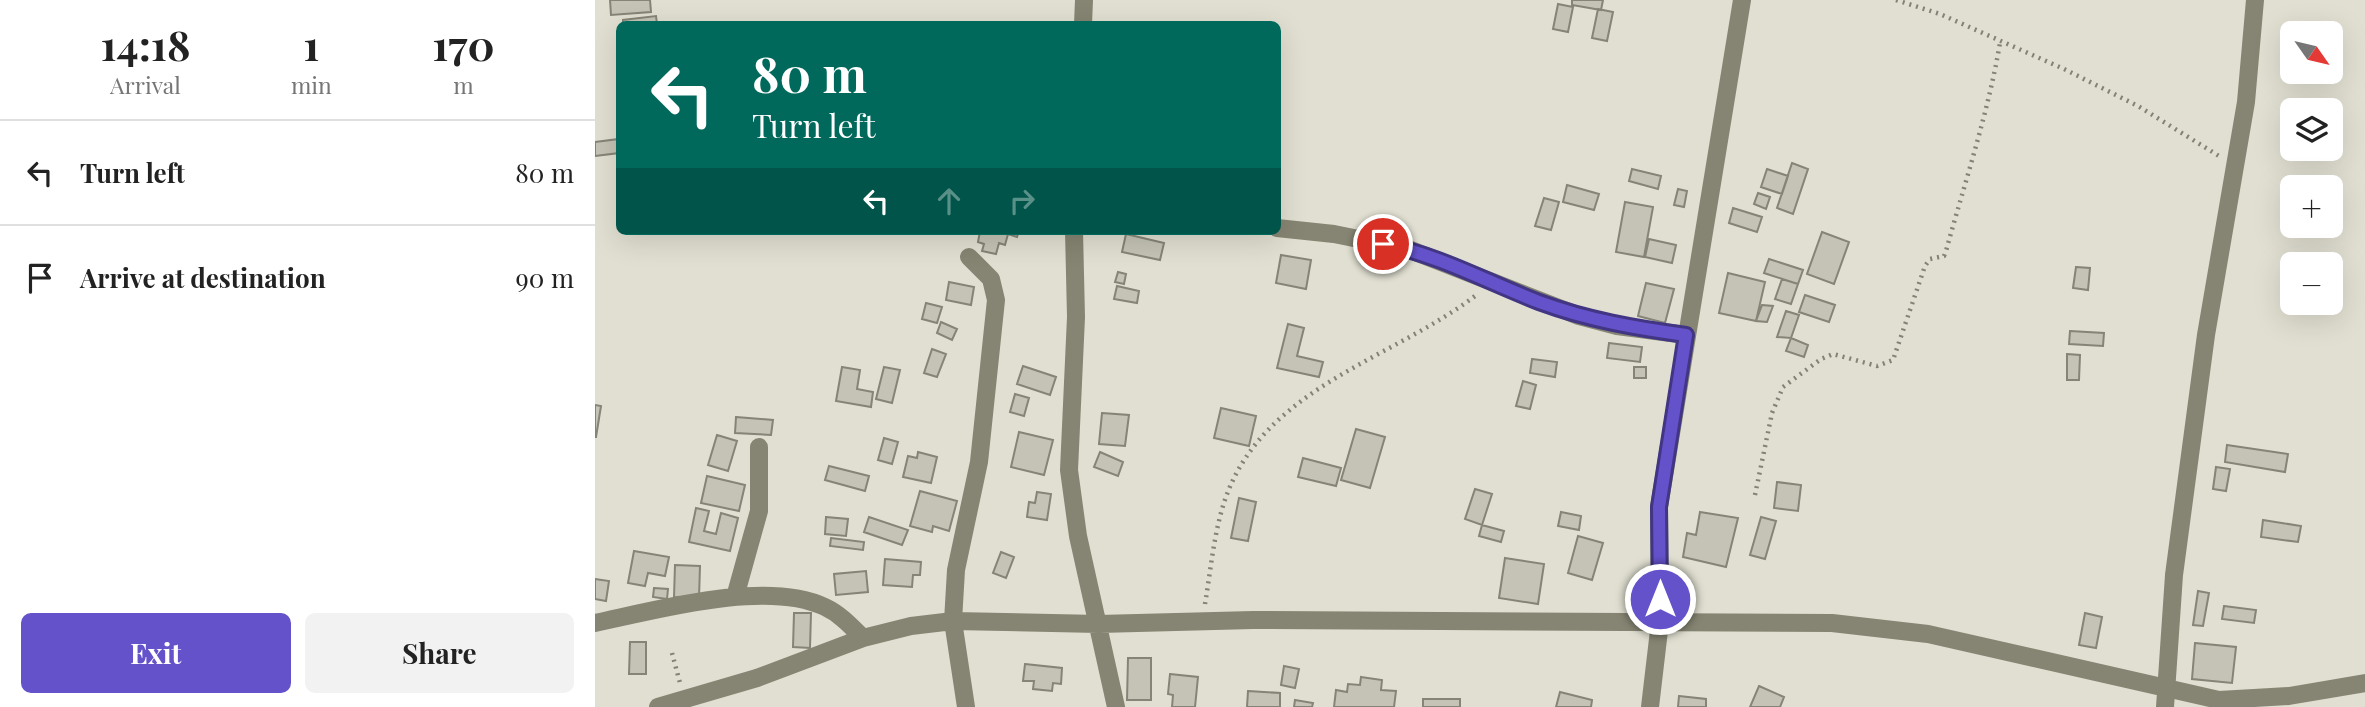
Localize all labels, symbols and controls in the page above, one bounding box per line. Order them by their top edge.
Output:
text: 14:18 [100,16,191,72]
text: 1 [303,16,319,72]
text: 170 [432,16,495,72]
north arrow [2280,21,2343,84]
map controls [2280,21,2343,315]
text: 80 m [752,40,867,105]
icon: left [637,49,728,140]
text: Arrival [110,69,181,100]
text: min [291,69,332,100]
text: m [453,69,474,100]
button: layers [2280,98,2343,161]
text: Turn left [752,103,876,146]
icon: left [21,154,59,192]
text: Turn left [80,155,185,190]
text: 80 m [515,155,574,190]
button: + [2280,175,2343,238]
icon: left [857,182,895,220]
icon: ahead [930,182,968,220]
icon: right [1003,182,1041,220]
pin [1353,214,1413,274]
icon: arrive [1364,225,1402,263]
button: − [2280,252,2343,315]
icon: arrive [21,259,59,297]
text: Arrive at destination [80,260,326,295]
text: 90 m [516,260,574,295]
position arrow [1623,562,1697,636]
button: Exit [21,613,291,693]
button: Share [305,613,574,693]

